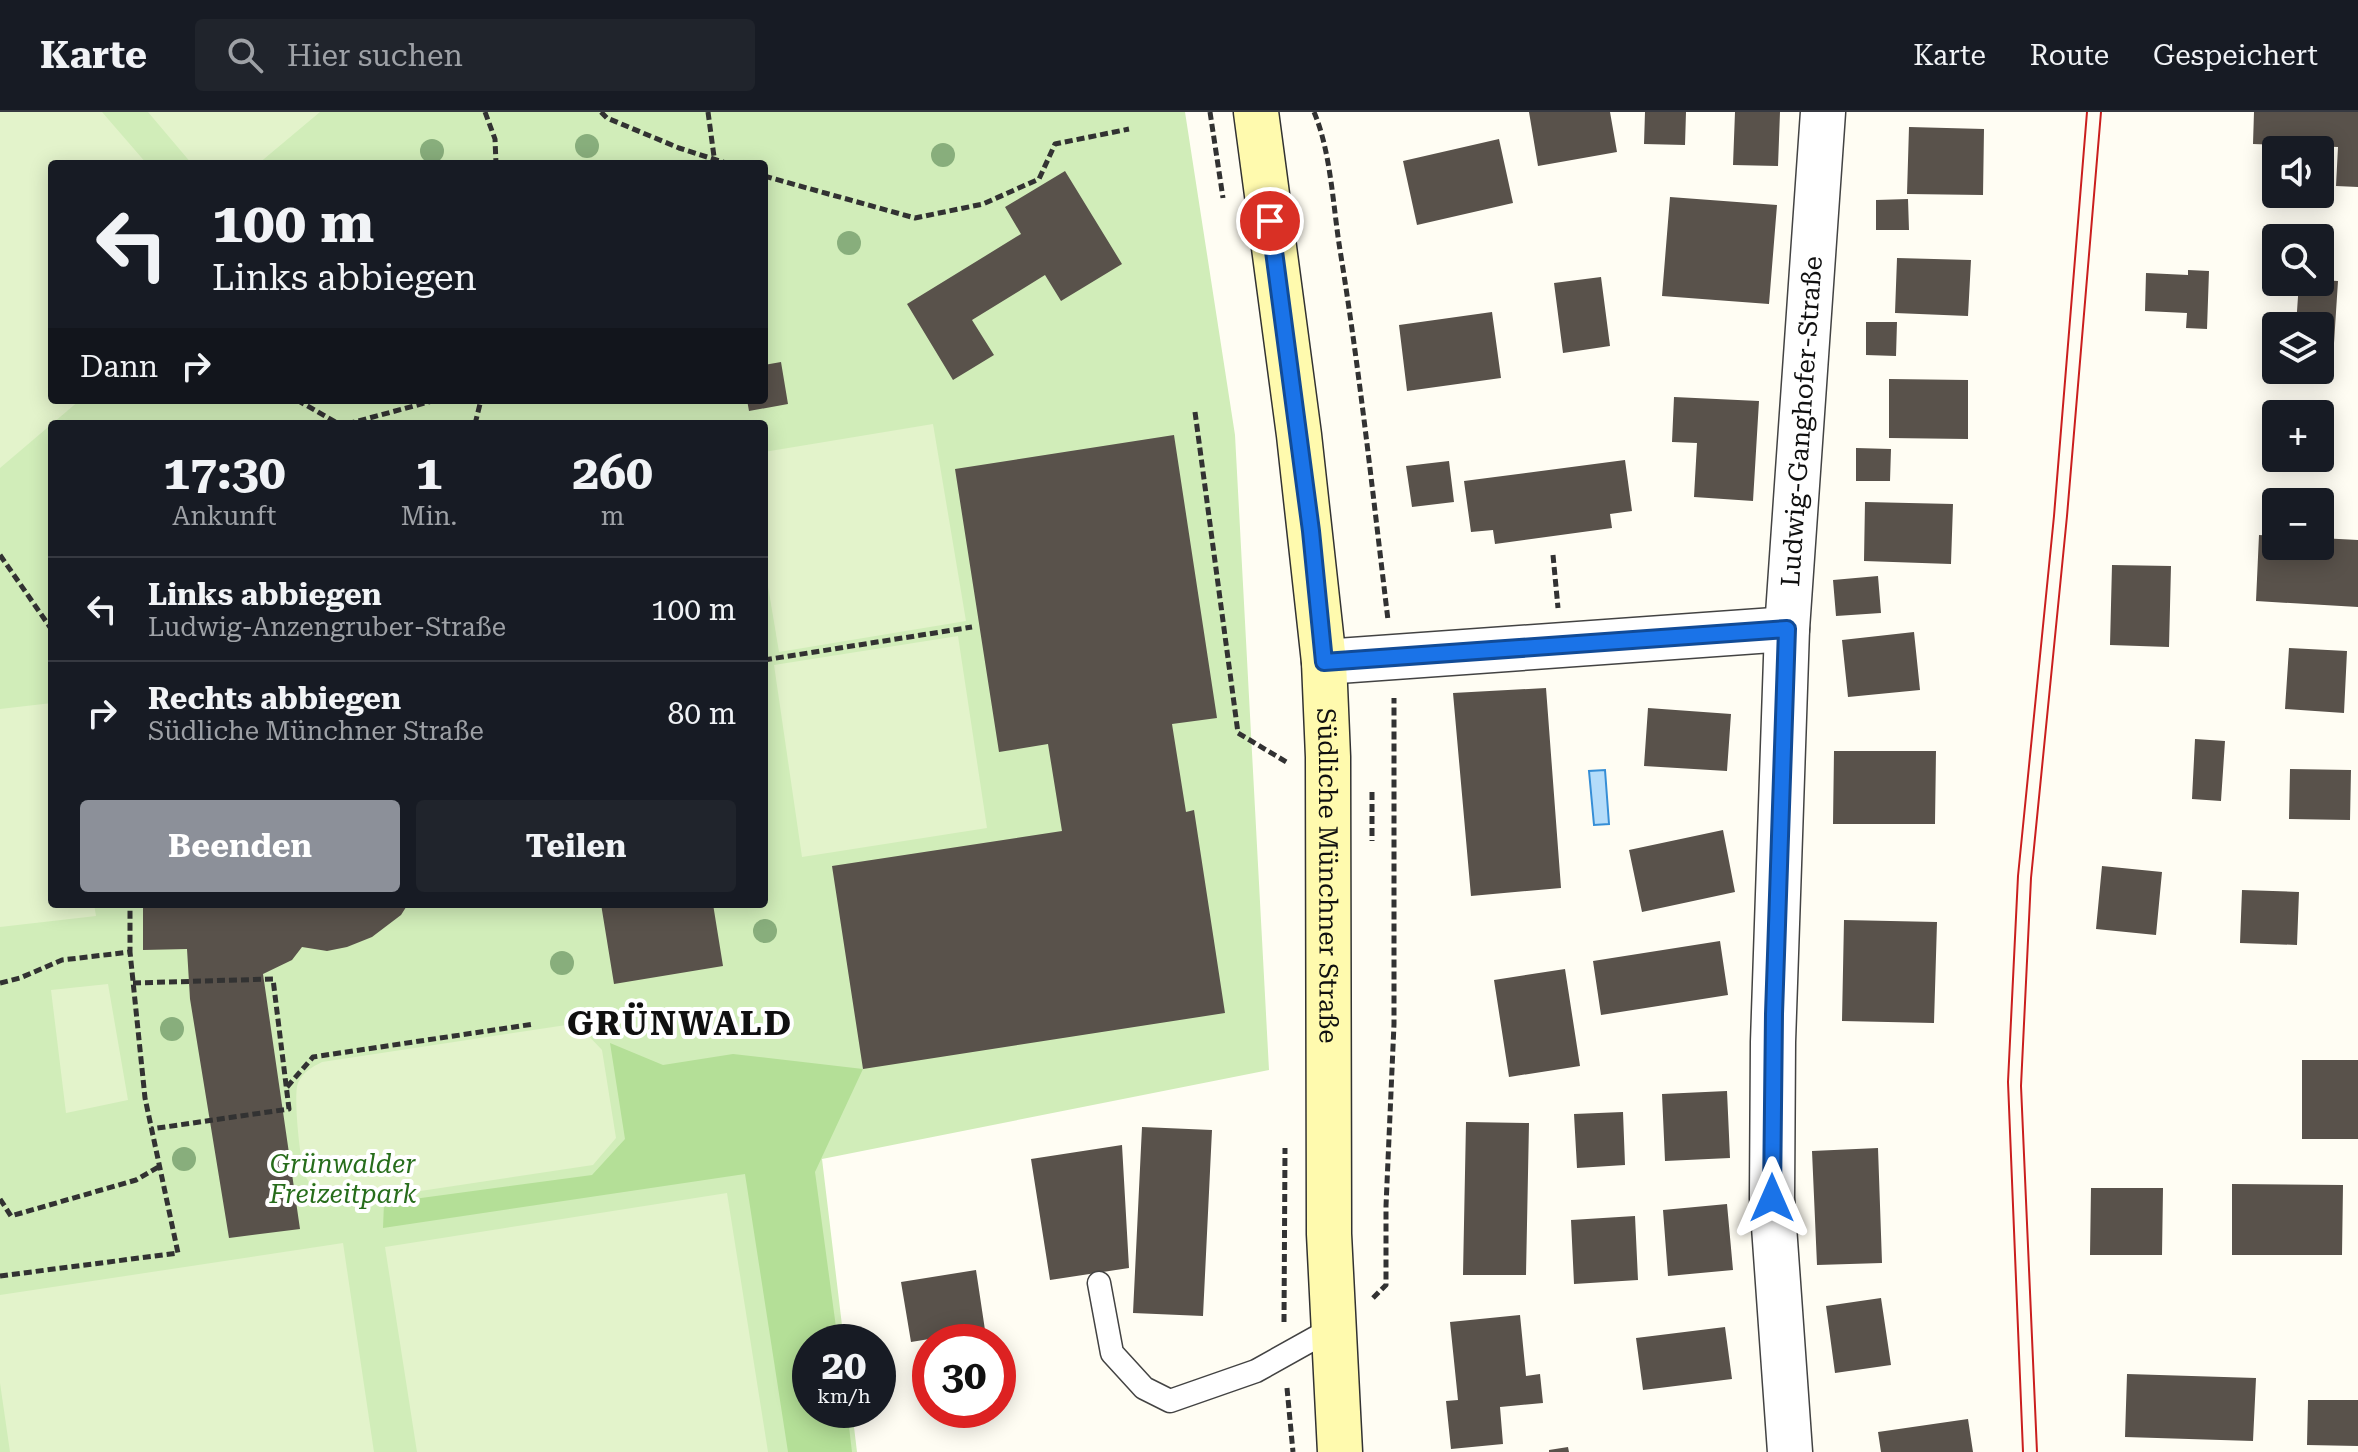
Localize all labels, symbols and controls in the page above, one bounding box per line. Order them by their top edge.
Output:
search box [195,19,755,91]
text: Karte [40,33,147,77]
icon: search [223,33,267,77]
text: Hier suchen [287,38,463,73]
text: Karte [1913,39,1986,72]
text: Route [2030,39,2109,72]
text: Gespeichert [2153,39,2318,72]
map controls [2262,136,2334,560]
button: sound [2262,136,2334,208]
pin [1236,187,1304,255]
text: 100 m [212,190,374,256]
icon: left [80,192,184,296]
icon: arrive [1248,199,1292,243]
button: search [2262,224,2334,296]
street label: Ludwig-Ganghofer-Straße [1775,255,1828,588]
text: Links abbiegen [212,257,477,299]
button: layers [2262,312,2334,384]
icon: right [174,344,218,388]
text: Dann [80,349,158,384]
button: + [2262,400,2334,472]
text: 17:30 [163,445,286,501]
text: 1 [415,445,442,501]
text: 260 [572,445,653,501]
button: − [2262,488,2334,560]
text: Ankunft [172,501,276,531]
text: Min. [401,501,457,531]
text: m [601,501,624,531]
text: Links abbiegen [148,577,382,612]
icon: left [80,587,124,631]
text: 100 m [651,592,736,627]
text: Ludwig-Anzengruber-Straße [148,612,506,642]
text: Rechts abbiegen [148,681,401,716]
icon: right [80,691,124,735]
text: 80 m [667,696,736,731]
street label: Südliche Münchner Straße [1311,707,1344,1044]
text: Südliche Münchner Straße [148,716,484,746]
button: Beenden [80,800,400,892]
button: Teilen [416,800,736,892]
district label: GRÜNWALD [567,1002,793,1043]
park label: Grünwalder Freizeitpark [268,1149,417,1209]
position arrow [1730,1156,1814,1240]
speed limit sign: 30 [912,1324,1016,1428]
text: 20 [822,1342,866,1389]
text: km/h [817,1384,871,1408]

